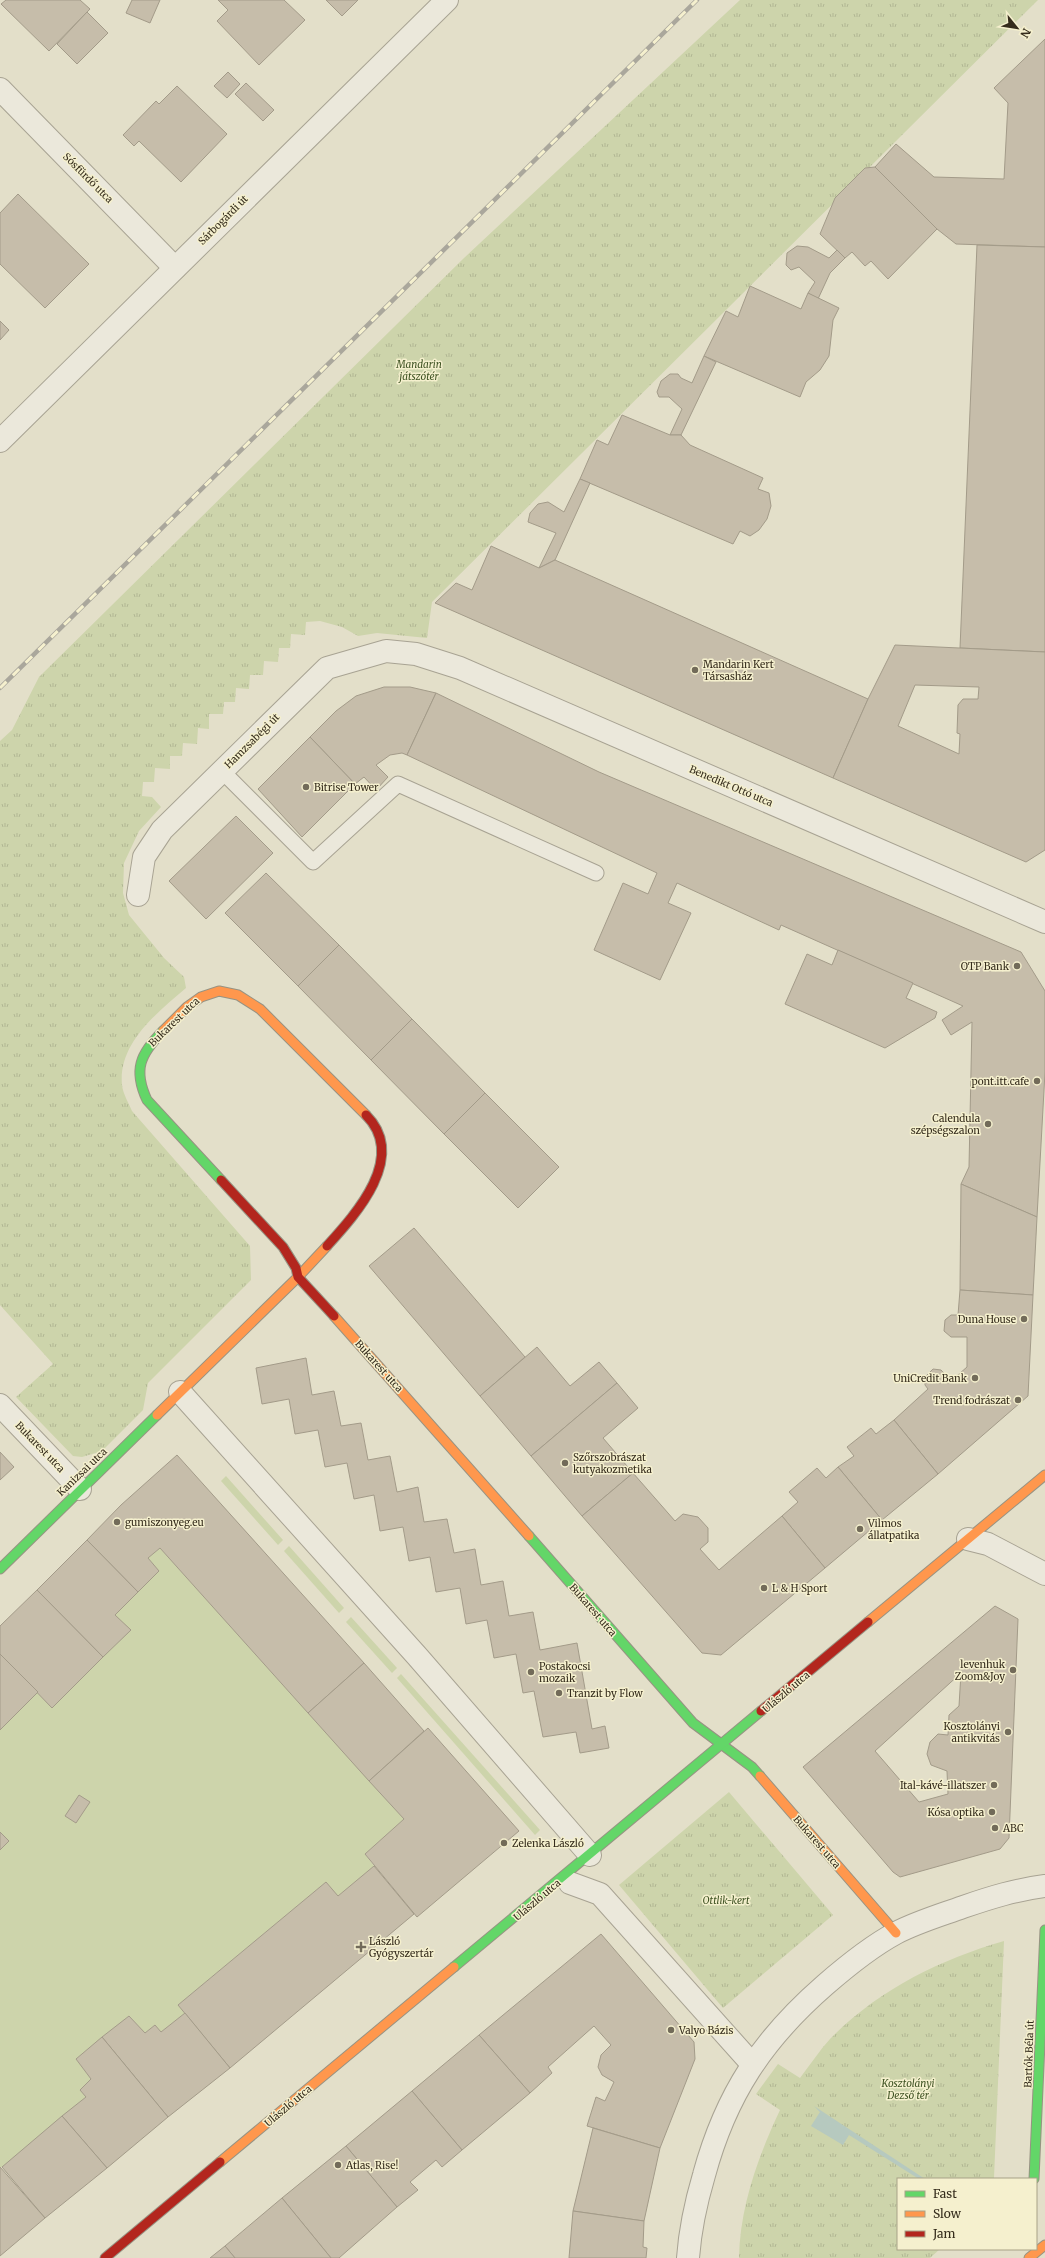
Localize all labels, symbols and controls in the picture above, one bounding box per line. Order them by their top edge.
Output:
north arrow [997,8,1037,48]
text: N [1017,26,1034,41]
street label: Sósfürdő utca [60,150,116,206]
street label: Sárbogárdi út [195,192,251,248]
park label: Mandarin játszótér [395,358,442,383]
place label: Mandarin Kert Társasház [703,658,774,683]
marker: Mandarin Kert Társasház [690,665,700,675]
street label: Hamzsabégi út [222,711,282,771]
street label: Benedikt Ottó utca [687,763,775,810]
place label: Bitrise Tower [314,781,379,794]
marker: Bitrise Tower [301,782,311,792]
place label: OTP Bank [961,960,1010,973]
marker: OTP Bank [1012,961,1022,971]
street label: Bukarest utca [146,994,203,1049]
place label: pont.itt.cafe [971,1075,1029,1088]
marker: pont.itt.cafe [1032,1076,1042,1086]
place label: Calendula szépségszalon [911,1112,981,1137]
marker: Calendula szépségszalon [983,1119,993,1129]
place label: Duna House [958,1313,1016,1326]
marker: Duna House [1019,1314,1029,1324]
street label: Bukarest utca [352,1337,406,1395]
place label: UniCredit Bank [893,1372,968,1385]
marker: UniCredit Bank [970,1373,980,1383]
place label: Trend fodrászat [933,1394,1010,1407]
marker: Trend fodrászat [1013,1395,1023,1405]
street label: Bukarest utca [13,1419,68,1476]
street label: Kanizsai utca [54,1445,110,1499]
place label: Szőrszobrászat kutyakozmetika [573,1451,653,1476]
marker: Szőrszobrászat kutyakozmetika [560,1458,570,1468]
place label: gumiszonyeg.eu [125,1516,204,1529]
marker: gumiszonyeg.eu [112,1517,122,1527]
place label: Vilmos állatpatika [867,1517,920,1542]
marker: Vilmos állatpatika [855,1524,865,1534]
street label: Bukarest utca [567,1581,620,1639]
place label: L & H Sport [772,1582,827,1595]
marker: L & H Sport [759,1583,769,1593]
place label: levenhuk Zoom&Joy [955,1658,1006,1683]
place label: Postakocsi mozaik [539,1660,591,1685]
marker: levenhuk Zoom&Joy [1008,1665,1018,1675]
marker: Postakocsi mozaik [526,1667,536,1677]
street label: Ulászló utca [760,1668,813,1716]
place label: Tranzit by Flow [567,1687,643,1700]
marker: Tranzit by Flow [554,1688,564,1698]
place label: Kosztolányi antikvitás [943,1720,1000,1745]
marker: Kosztolányi antikvitás [1003,1727,1013,1737]
place label: Ital-kávé-illatszer [900,1779,986,1792]
marker: Ital-kávé-illatszer [989,1780,999,1790]
place label: Kósa optika [927,1806,985,1819]
marker: Kósa optika [987,1807,997,1817]
street label: Bukarest utca [791,1813,844,1871]
place label: ABC [1002,1822,1024,1835]
marker: ABC [990,1823,1000,1833]
place label: Zelenka László [512,1837,584,1850]
marker: Zelenka László [499,1838,509,1848]
street label: Ulászló utca [511,1876,564,1924]
park label: Ottlik-kert [703,1894,750,1907]
place label: László Gyógyszertár [369,1935,434,1960]
marker: László Gyógyszertár [356,1942,366,1952]
street label: Bartók Béla út [1021,2020,1037,2088]
place label: Valyo Bázis [678,2024,733,2037]
marker: Valyo Bázis [666,2025,676,2035]
park label: Kosztolányi Dezső tér [880,2077,935,2102]
street label: Ulászló utca [262,2082,315,2130]
place label: Atlas, Rise! [345,2159,398,2172]
marker: Atlas, Rise! [333,2160,343,2170]
legend [897,2178,1037,2250]
text: Fast [933,2186,957,2201]
text: Slow [933,2206,962,2221]
text: Jam [932,2226,956,2241]

